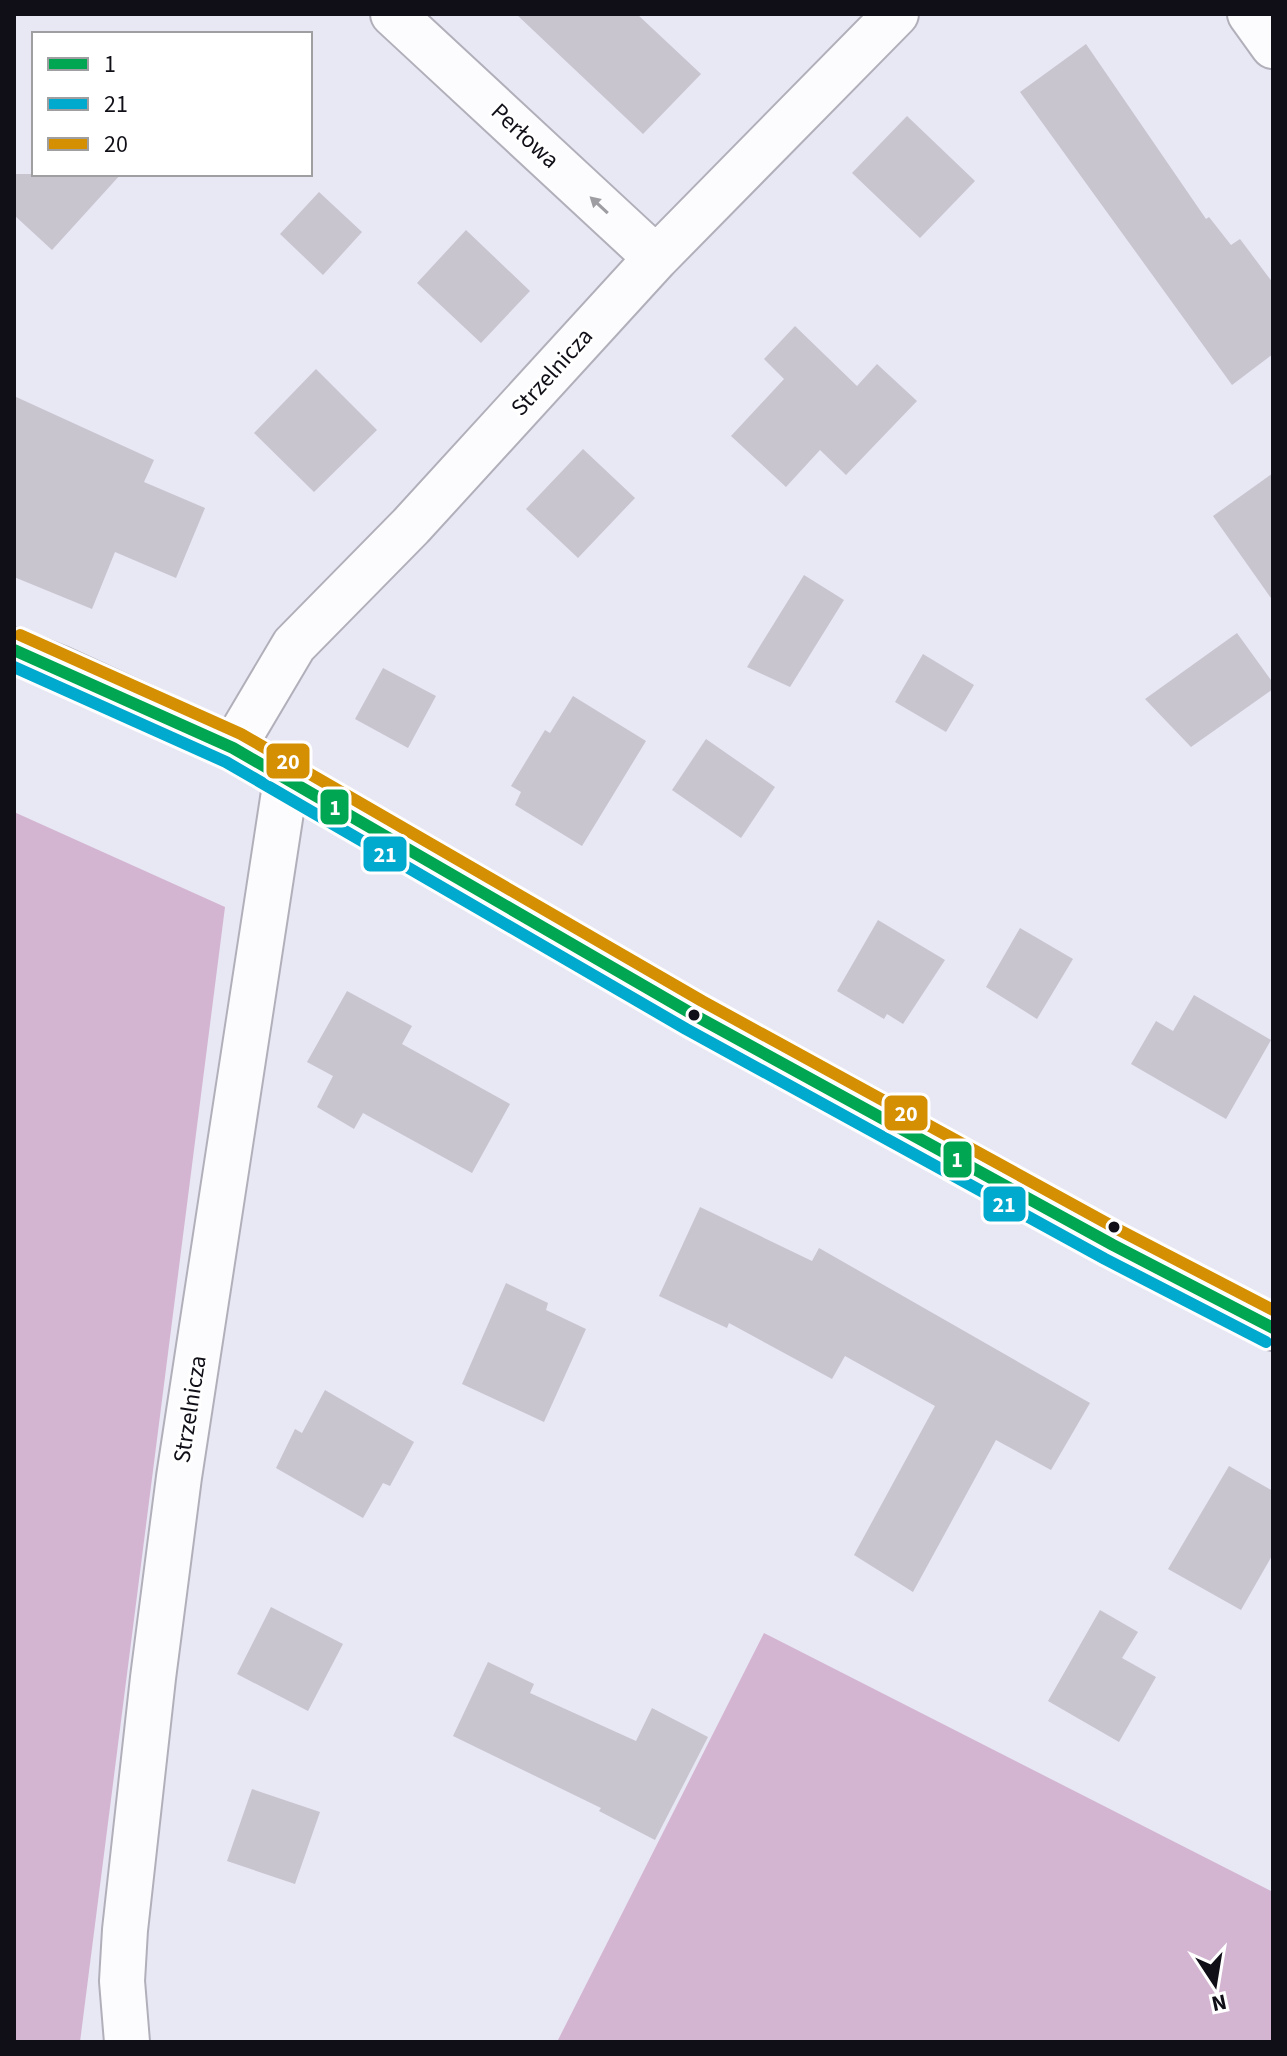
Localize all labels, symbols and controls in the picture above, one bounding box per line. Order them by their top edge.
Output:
legend [32,32,312,176]
text: 1 [104,47,116,82]
text: 21 [104,87,128,122]
street label: Perłowa [483,95,567,177]
text: 20 [104,127,128,162]
one-way arrow [590,197,609,215]
street label: Strzelnicza [503,320,601,424]
line badge: 20 [265,742,311,780]
text: 20 [276,746,300,778]
line badge: 1 [319,788,350,826]
text: 1 [329,792,341,824]
line badge: 21 [362,835,408,873]
text: 21 [373,839,397,871]
unlabelled marker [686,1007,702,1023]
line badge: 20 [883,1094,929,1132]
text: 20 [894,1098,918,1130]
line badge: 1 [942,1140,973,1179]
text: 1 [951,1144,963,1176]
line badge: 21 [982,1185,1027,1223]
text: 21 [992,1189,1016,1221]
unlabelled marker [1106,1219,1122,1235]
street label: Strzelnicza [164,1353,216,1465]
north arrow [1175,1944,1255,2024]
text: N [1208,1985,1229,2020]

